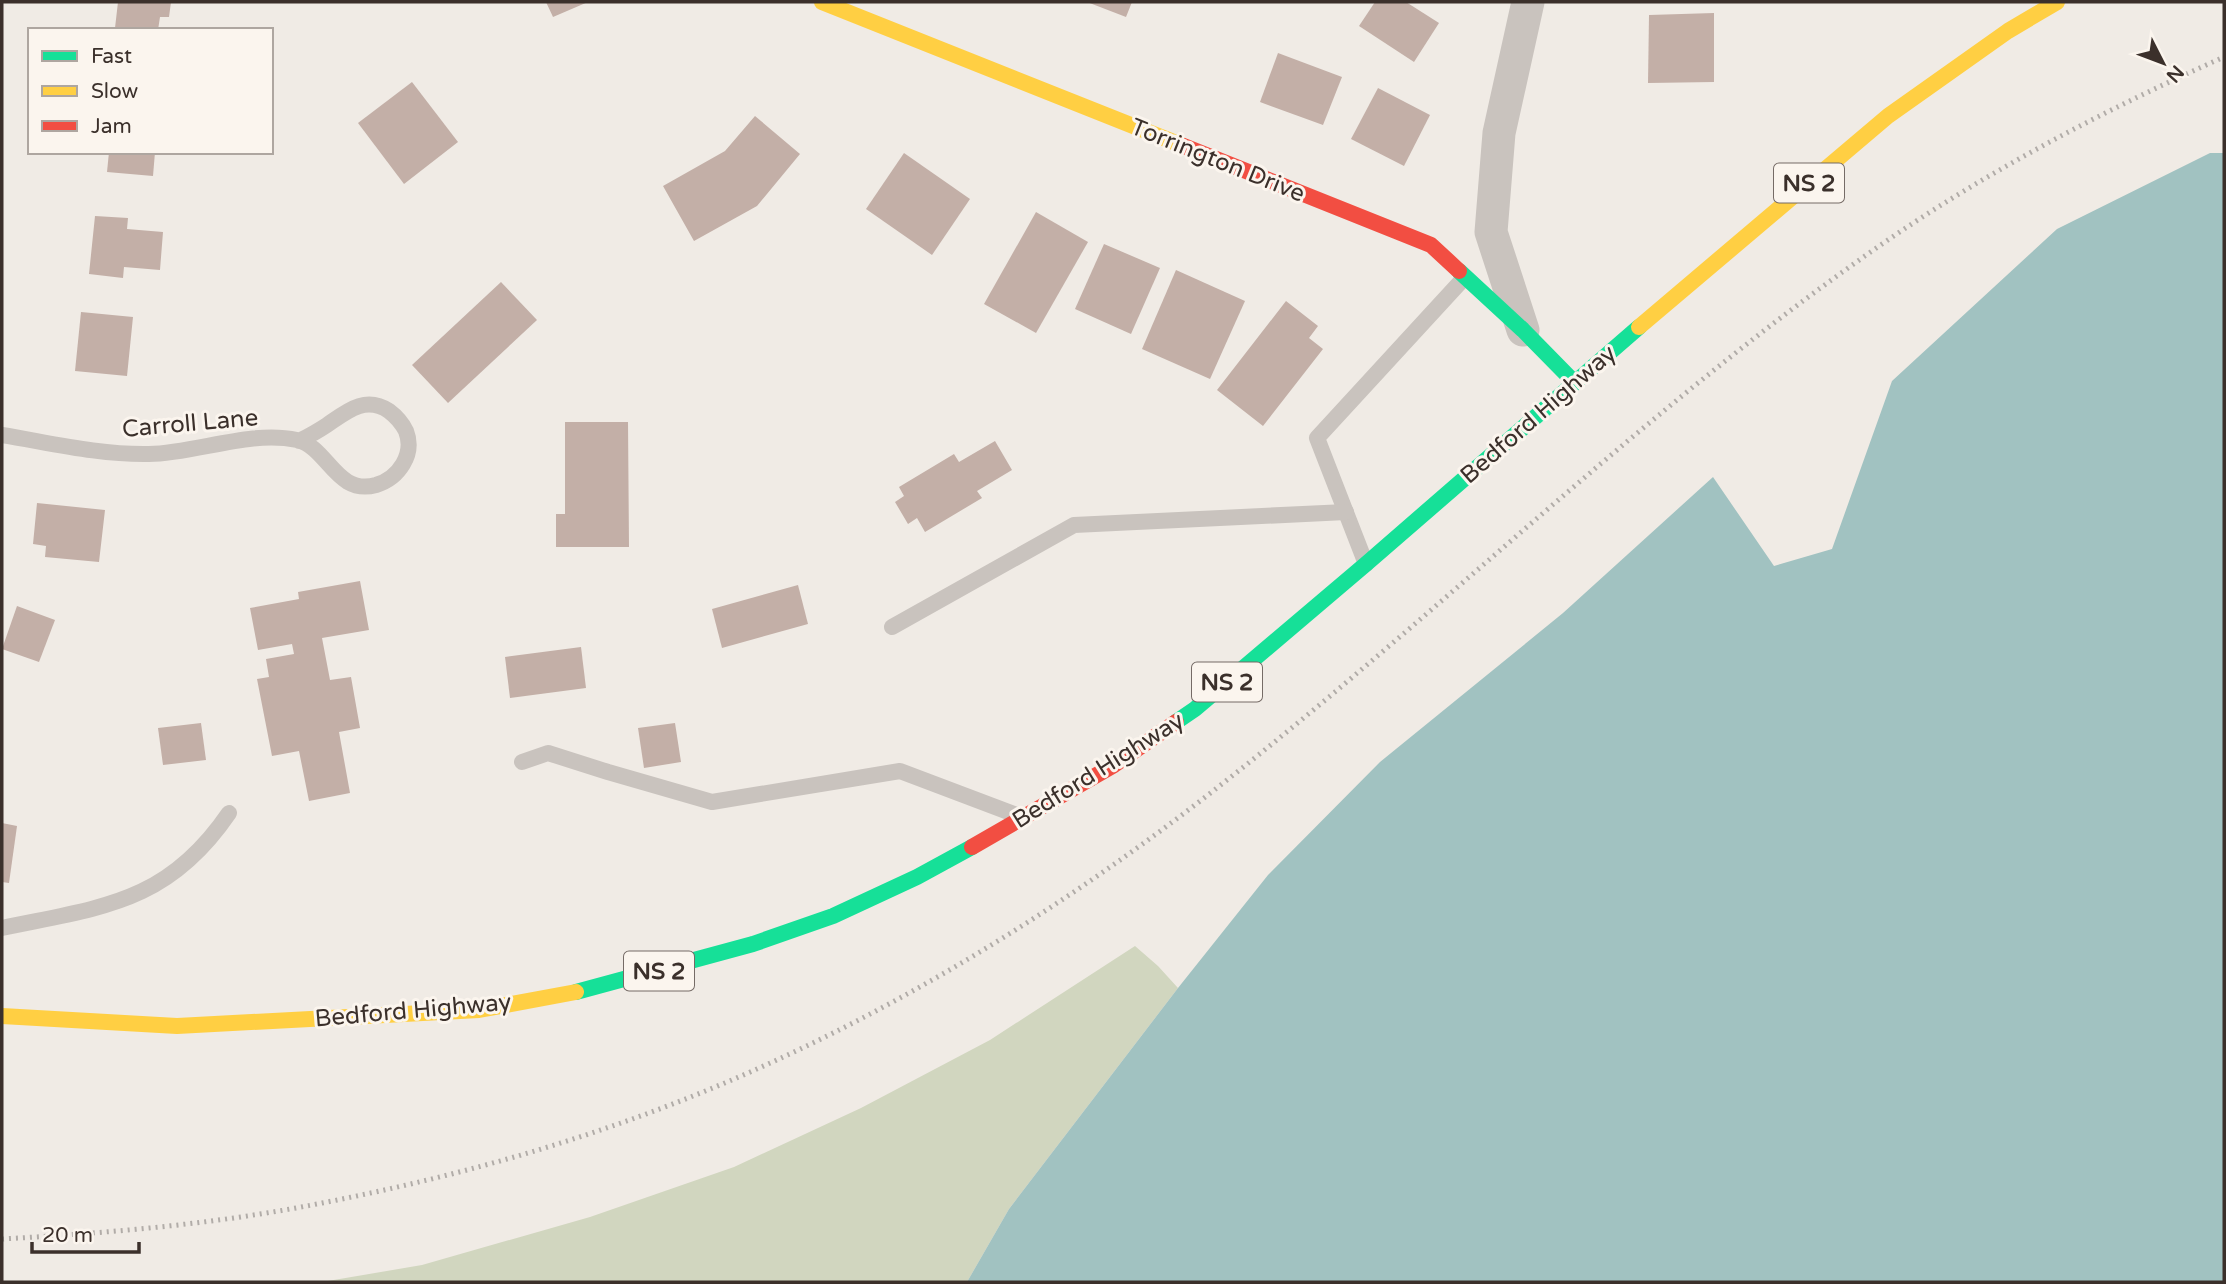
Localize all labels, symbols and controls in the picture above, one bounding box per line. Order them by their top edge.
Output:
legend [28,28,273,154]
north arrow [2128,28,2198,98]
text: Fast [91,44,132,69]
text: N [2162,61,2188,87]
text: Slow [91,79,139,104]
street label: Torrington Drive [1126,112,1309,209]
text: Jam [91,114,132,139]
road number: NS 2 [1774,164,1844,202]
street label: Bedford Highway [1454,339,1622,490]
street label: Carroll Lane [121,403,259,444]
road number: NS 2 [1192,662,1262,702]
street label: Bedford Highway [1007,706,1190,835]
road number: NS 2 [624,952,694,990]
street label: Bedford Highway [314,987,513,1034]
scale bar [32,1210,138,1254]
text: 20 m [42,1223,93,1248]

